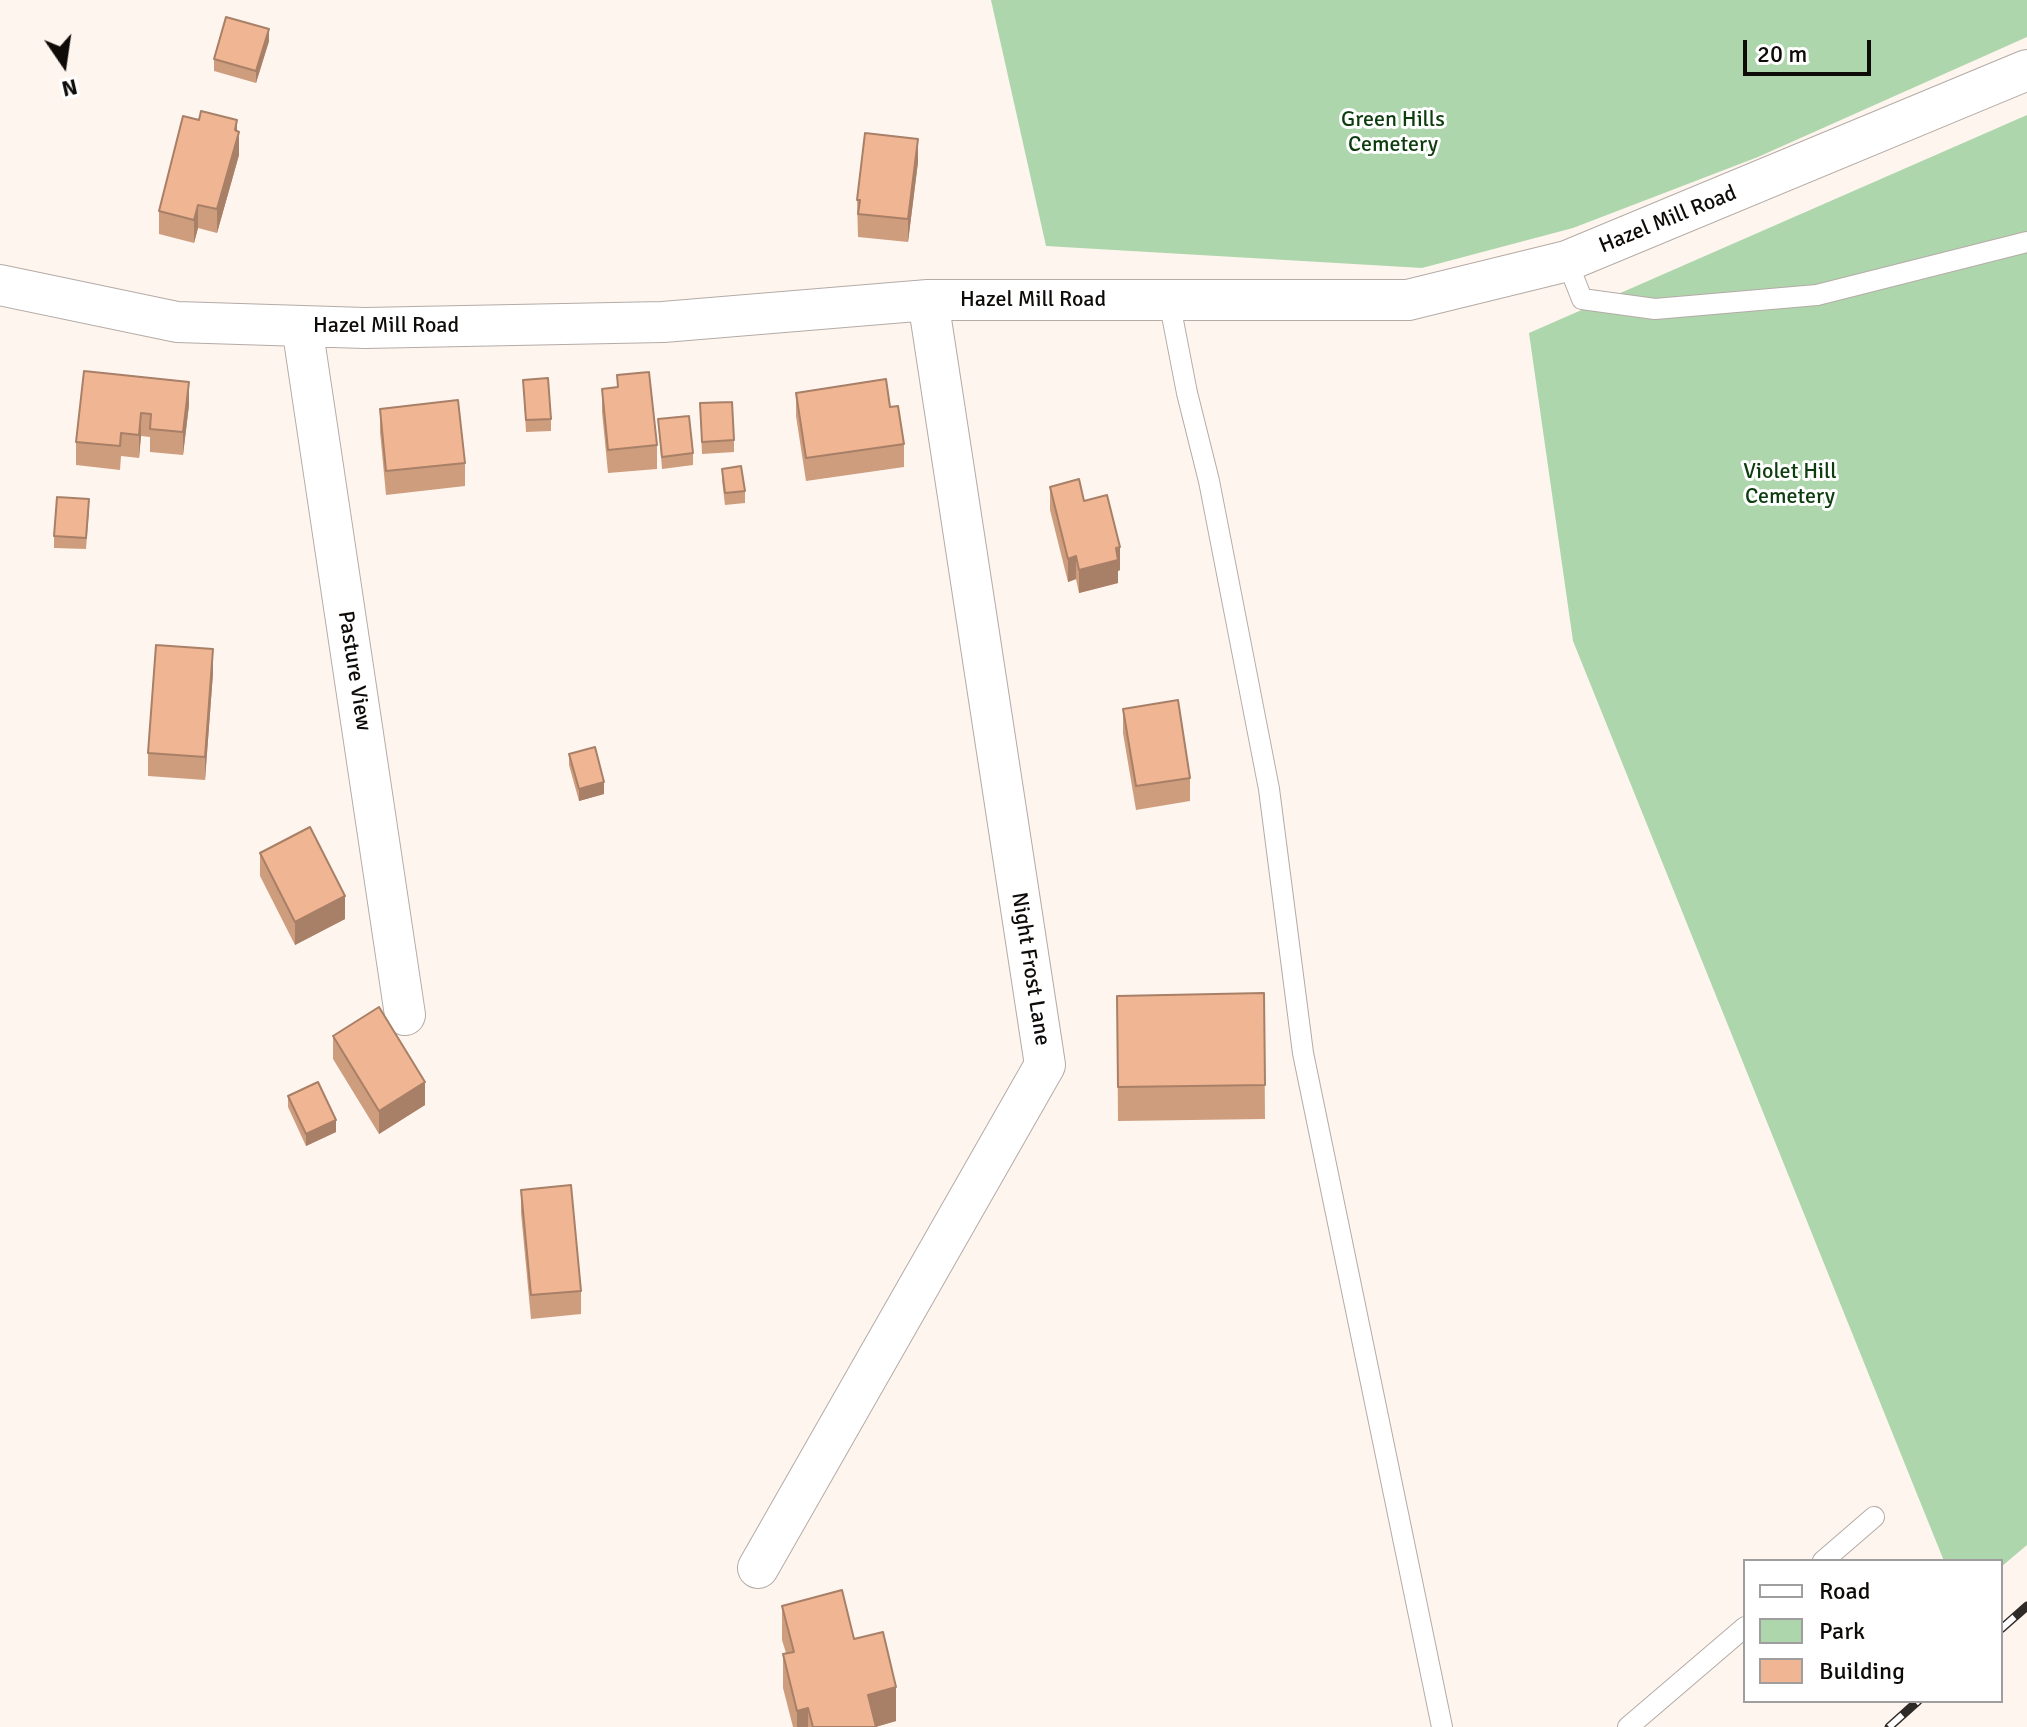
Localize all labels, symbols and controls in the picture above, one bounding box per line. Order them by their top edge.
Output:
north arrow [24,24,104,104]
scale bar [1747,24,1875,74]
text: 20 m [1757,39,1807,69]
text: N [59,73,80,103]
park label: Green Hills Cemetery [1341,107,1445,158]
street label: Hazel Mill Road [1595,180,1741,260]
street label: Hazel Mill Road [960,287,1106,313]
street label: Hazel Mill Road [313,313,459,339]
park label: Violet Hill Cemetery [1743,459,1837,510]
street label: Pasture View [331,609,377,733]
street label: Night Frost Lane [1005,891,1055,1047]
legend [1743,1559,2003,1703]
text: Road [1819,1576,1870,1606]
text: Park [1819,1616,1865,1646]
text: Building [1819,1656,1905,1686]

